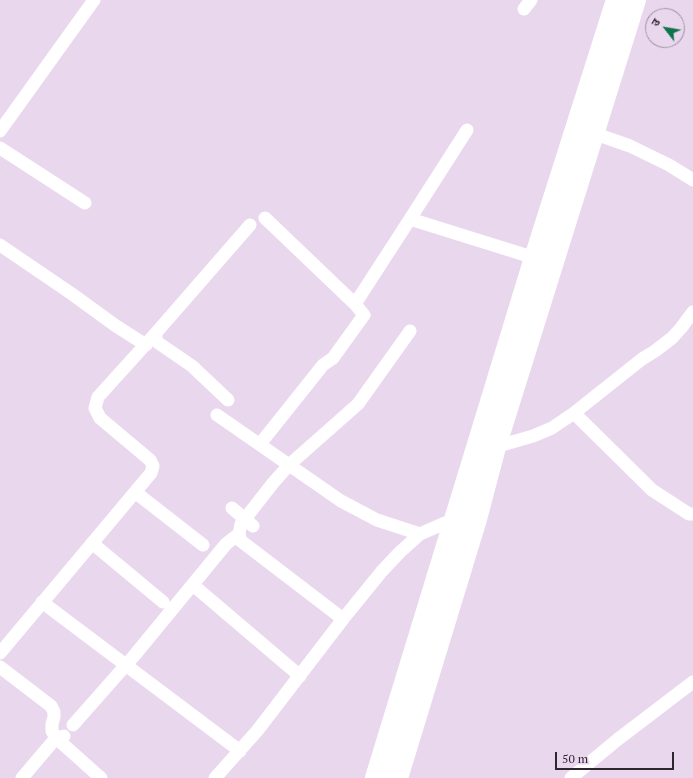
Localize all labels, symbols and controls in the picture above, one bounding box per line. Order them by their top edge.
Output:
north arrow [645,8,685,48]
text: उ [648,16,663,29]
scale bar [557,744,676,770]
text: 50 m [562,751,588,766]

